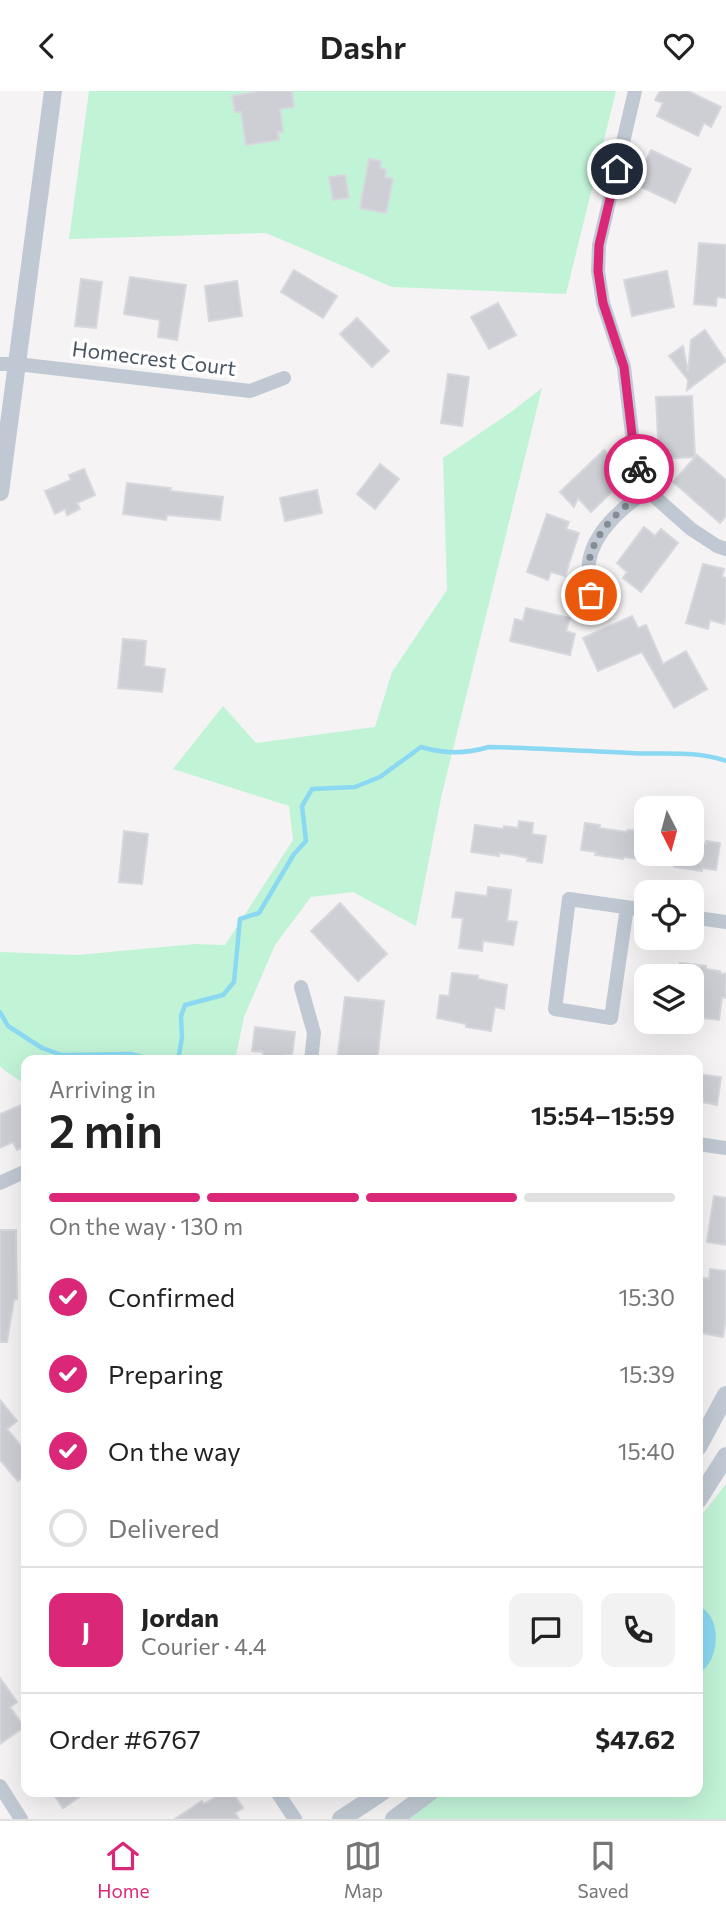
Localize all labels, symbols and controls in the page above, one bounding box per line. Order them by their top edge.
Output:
text: Dashr [320,26,406,66]
icon: back [28,27,66,65]
icon: heart [660,27,698,65]
pin [587,139,647,199]
icon: home [598,150,636,188]
street label: Homecrest Court [71,335,238,380]
courier [604,434,674,504]
icon: bike [620,450,658,488]
pin [561,565,621,625]
icon: bag [572,576,610,614]
north arrow [634,796,704,866]
map controls [634,796,704,1034]
button: locate [634,880,704,950]
button: layers [634,964,704,1034]
text: Arriving in [49,1075,156,1103]
text: 15:54–15:59 [531,1099,675,1130]
text: 2 min [49,1101,163,1157]
text: On the way · 130 m [49,1212,243,1240]
icon: check [49,1278,87,1316]
text: Confirmed [108,1281,235,1312]
text: 15:30 [618,1283,675,1311]
icon: check [49,1355,87,1393]
text: Preparing [108,1358,223,1389]
text: 15:39 [619,1360,675,1388]
icon: check [49,1432,87,1470]
text: On the way [108,1435,241,1466]
text: 15:40 [618,1437,675,1465]
text: Delivered [108,1512,219,1543]
button: chat [509,1593,583,1667]
button: phone [601,1593,675,1667]
text: Jordan [141,1601,219,1632]
text: J [82,1615,90,1646]
text: Courier · 4.4 [141,1632,267,1660]
text: Order #6767 [49,1723,201,1754]
text: $47.62 [595,1723,675,1754]
tab: Home [97,1837,149,1902]
tab: Map [344,1837,383,1902]
tab: Saved [577,1837,629,1902]

